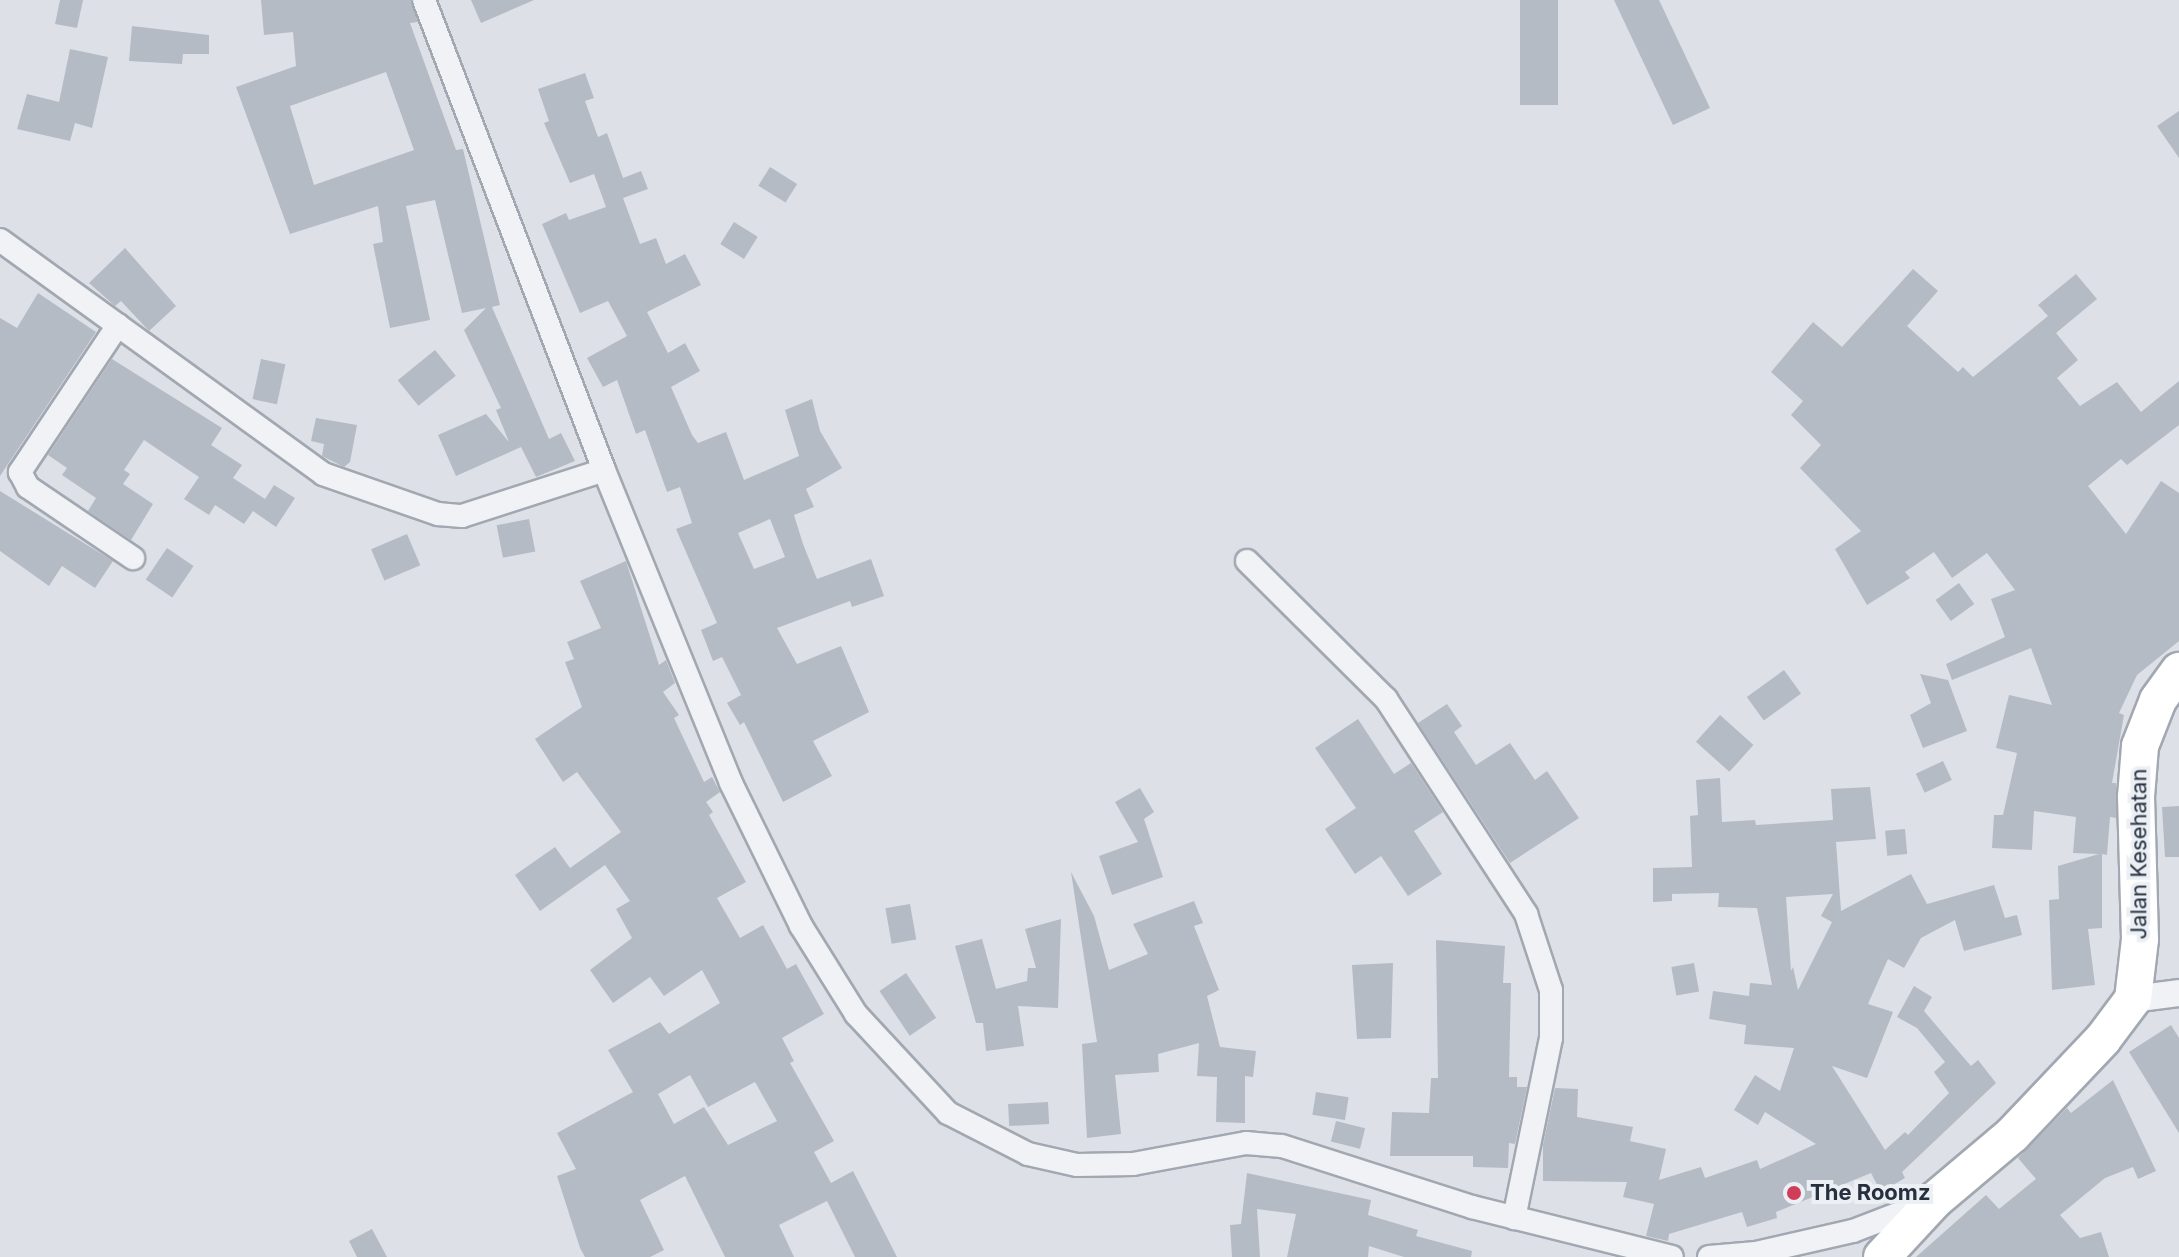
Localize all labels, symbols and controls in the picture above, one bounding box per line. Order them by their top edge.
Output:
street label: Jalan Kesehatan [2126,769,2152,939]
place label: The Roomz [1810,1180,1931,1206]
marker: The Roomz [1785,1184,1803,1202]

